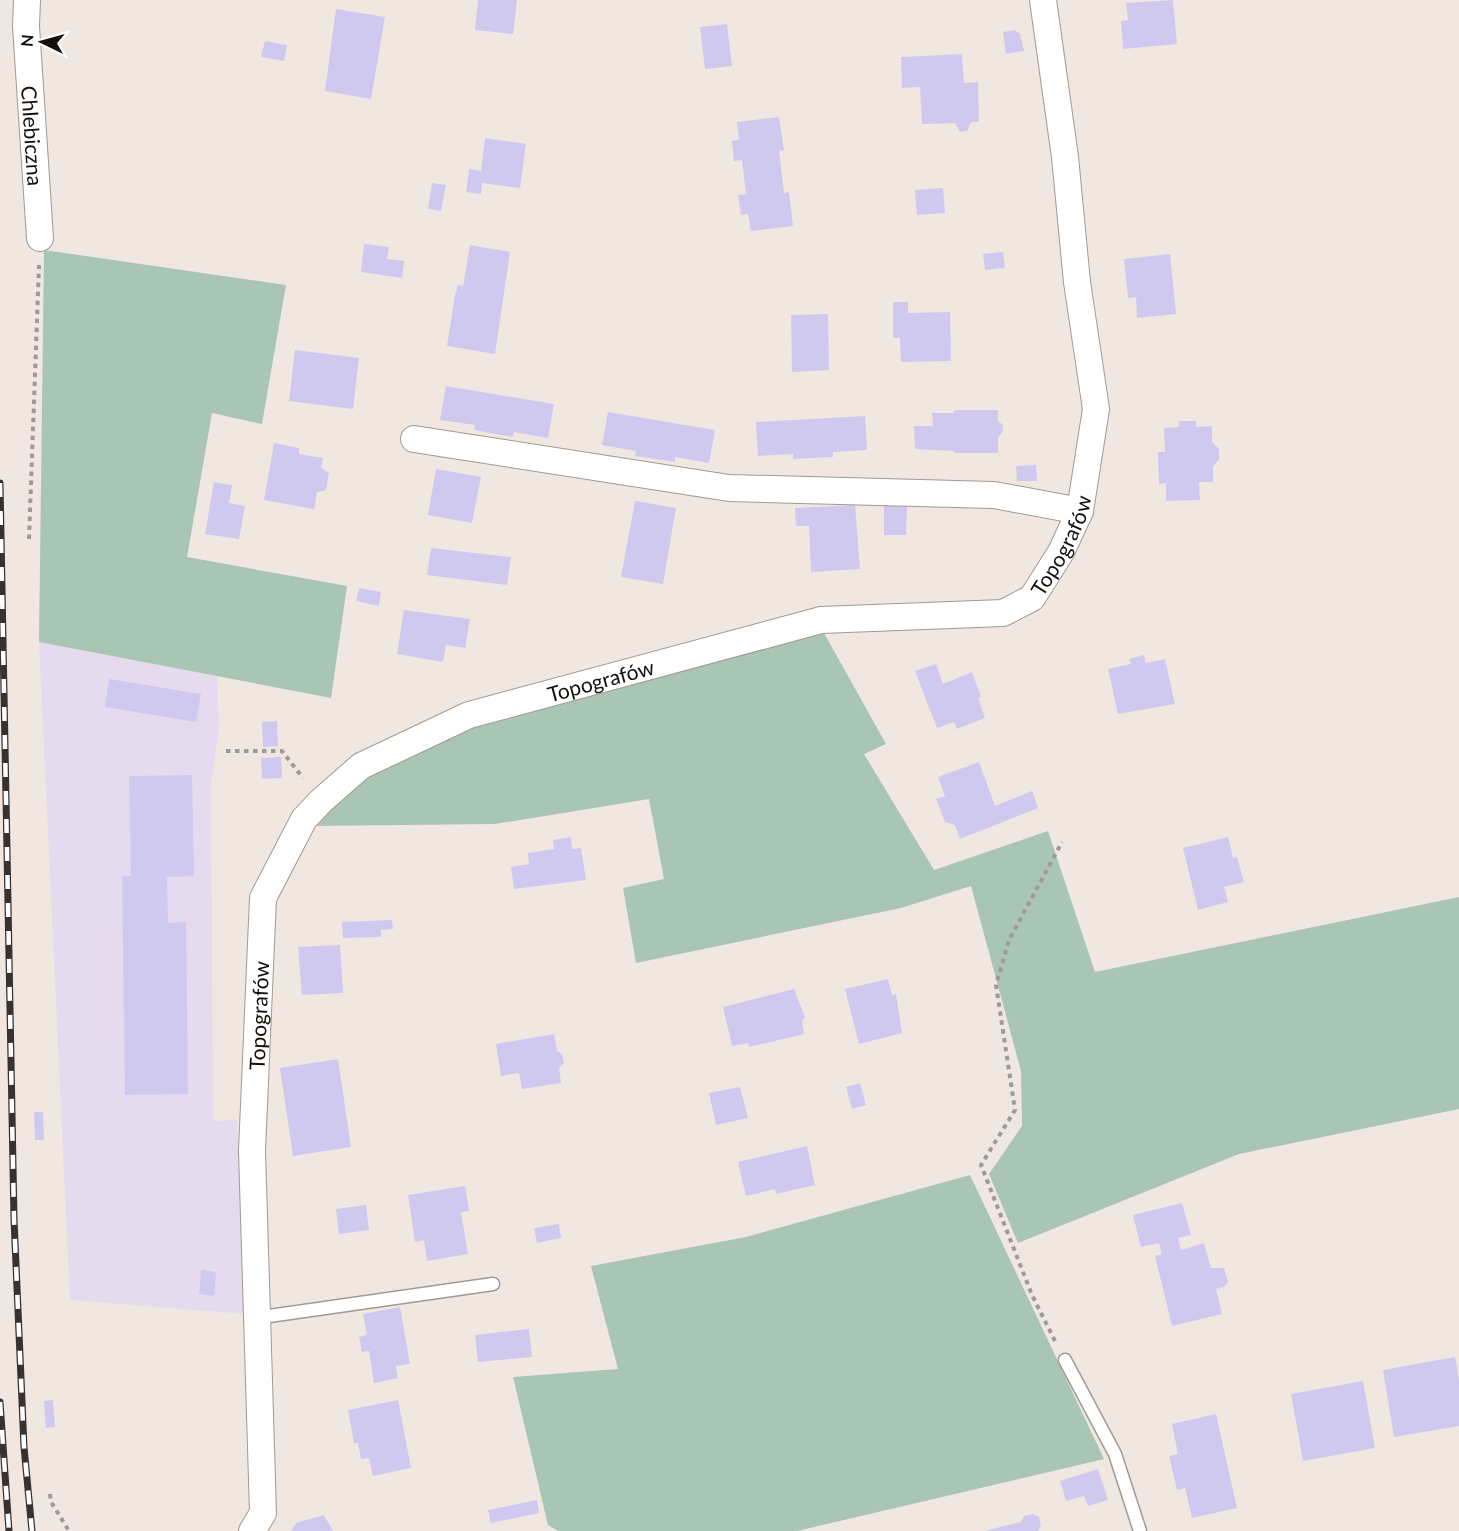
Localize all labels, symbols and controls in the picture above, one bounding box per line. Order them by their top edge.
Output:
north arrow [12,12,72,72]
text: N [17,34,37,48]
street label: Chlebiczna [17,85,49,187]
street label: Topografów [1025,493,1095,600]
street label: Topografów [544,653,657,706]
street label: Topografów [243,960,273,1071]

